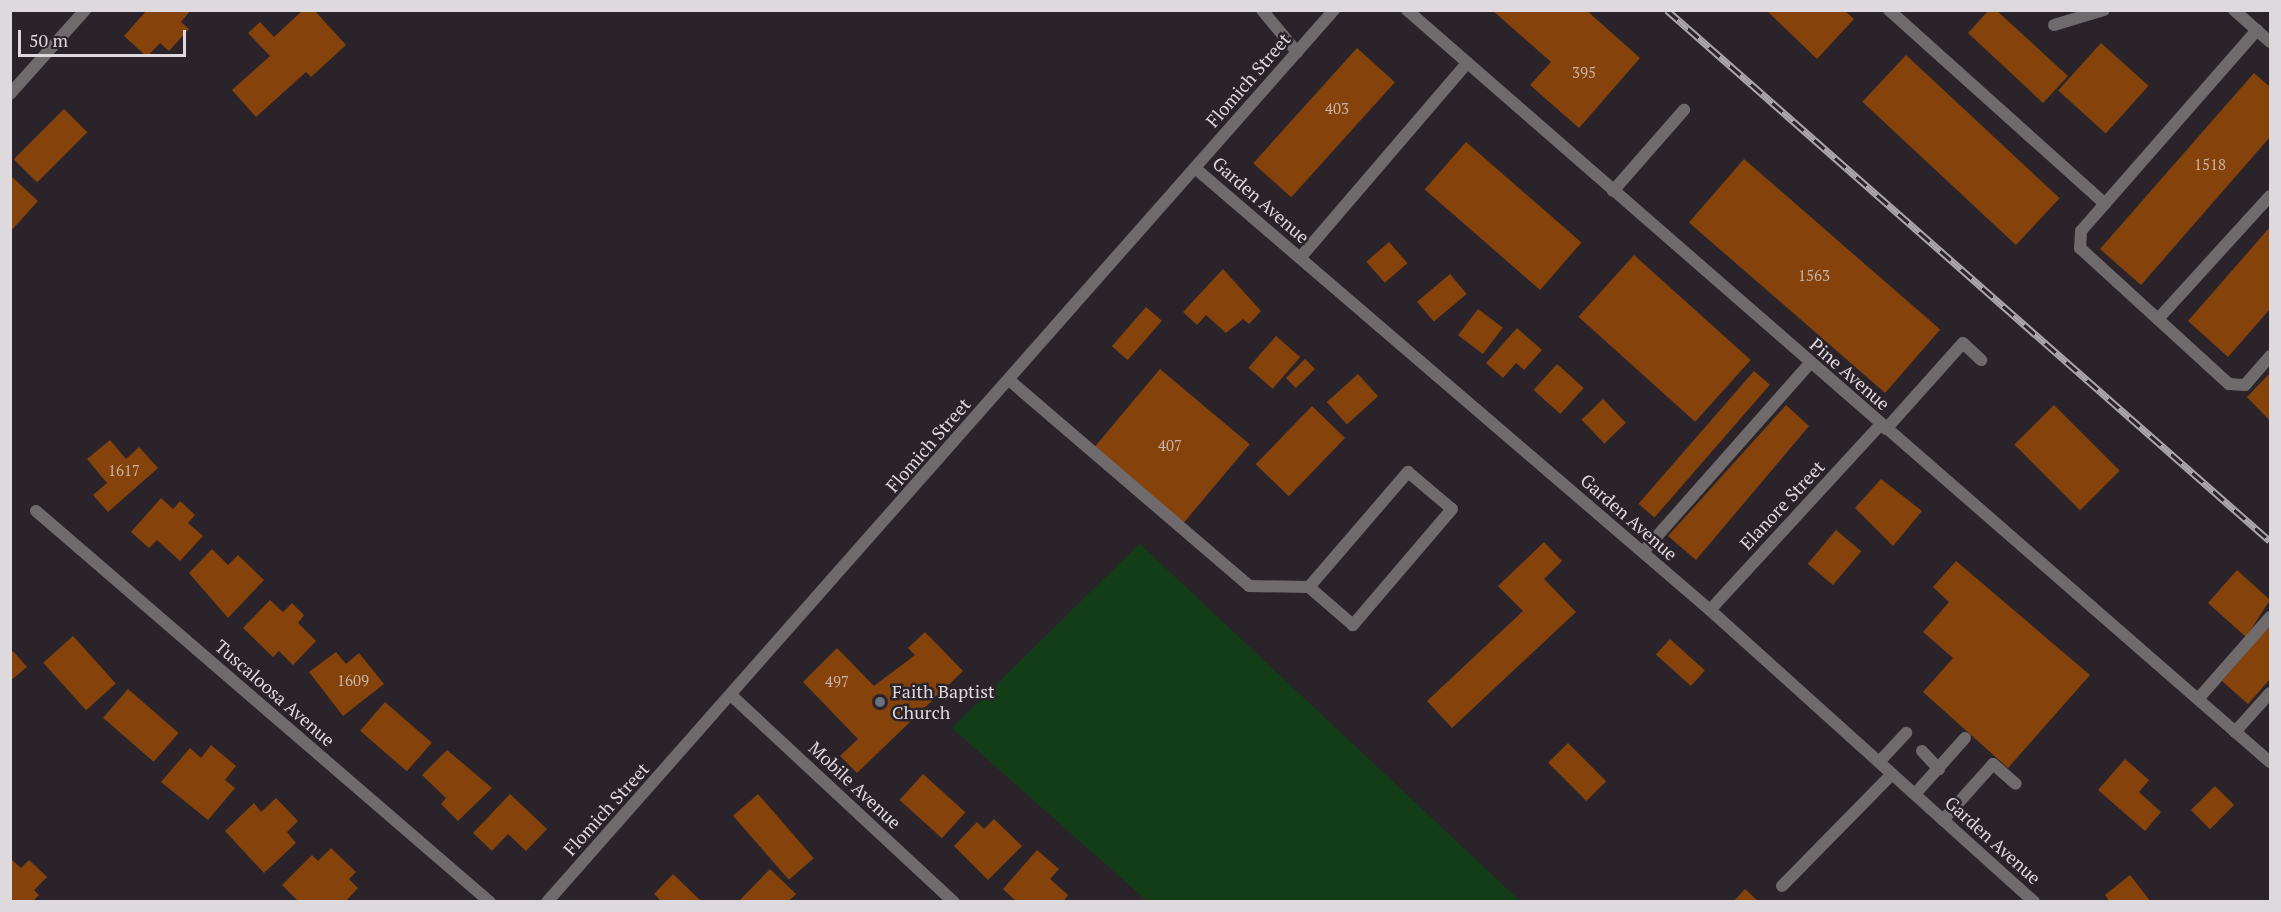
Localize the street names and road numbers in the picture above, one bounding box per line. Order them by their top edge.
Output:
street label: Flomich Street [1201,29,1295,131]
street label: Garden Avenue [1208,152,1314,248]
street label: Pine Avenue [1805,333,1895,415]
street label: Flomich Street [881,394,975,496]
street label: Elanore Street [1735,456,1829,554]
street label: Garden Avenue [1576,469,1682,565]
street label: Tuscaloosa Avenue [211,635,339,751]
street label: Mobile Avenue [804,737,906,833]
street label: Flomich Street [559,758,653,860]
street label: Garden Avenue [1941,791,2045,889]

